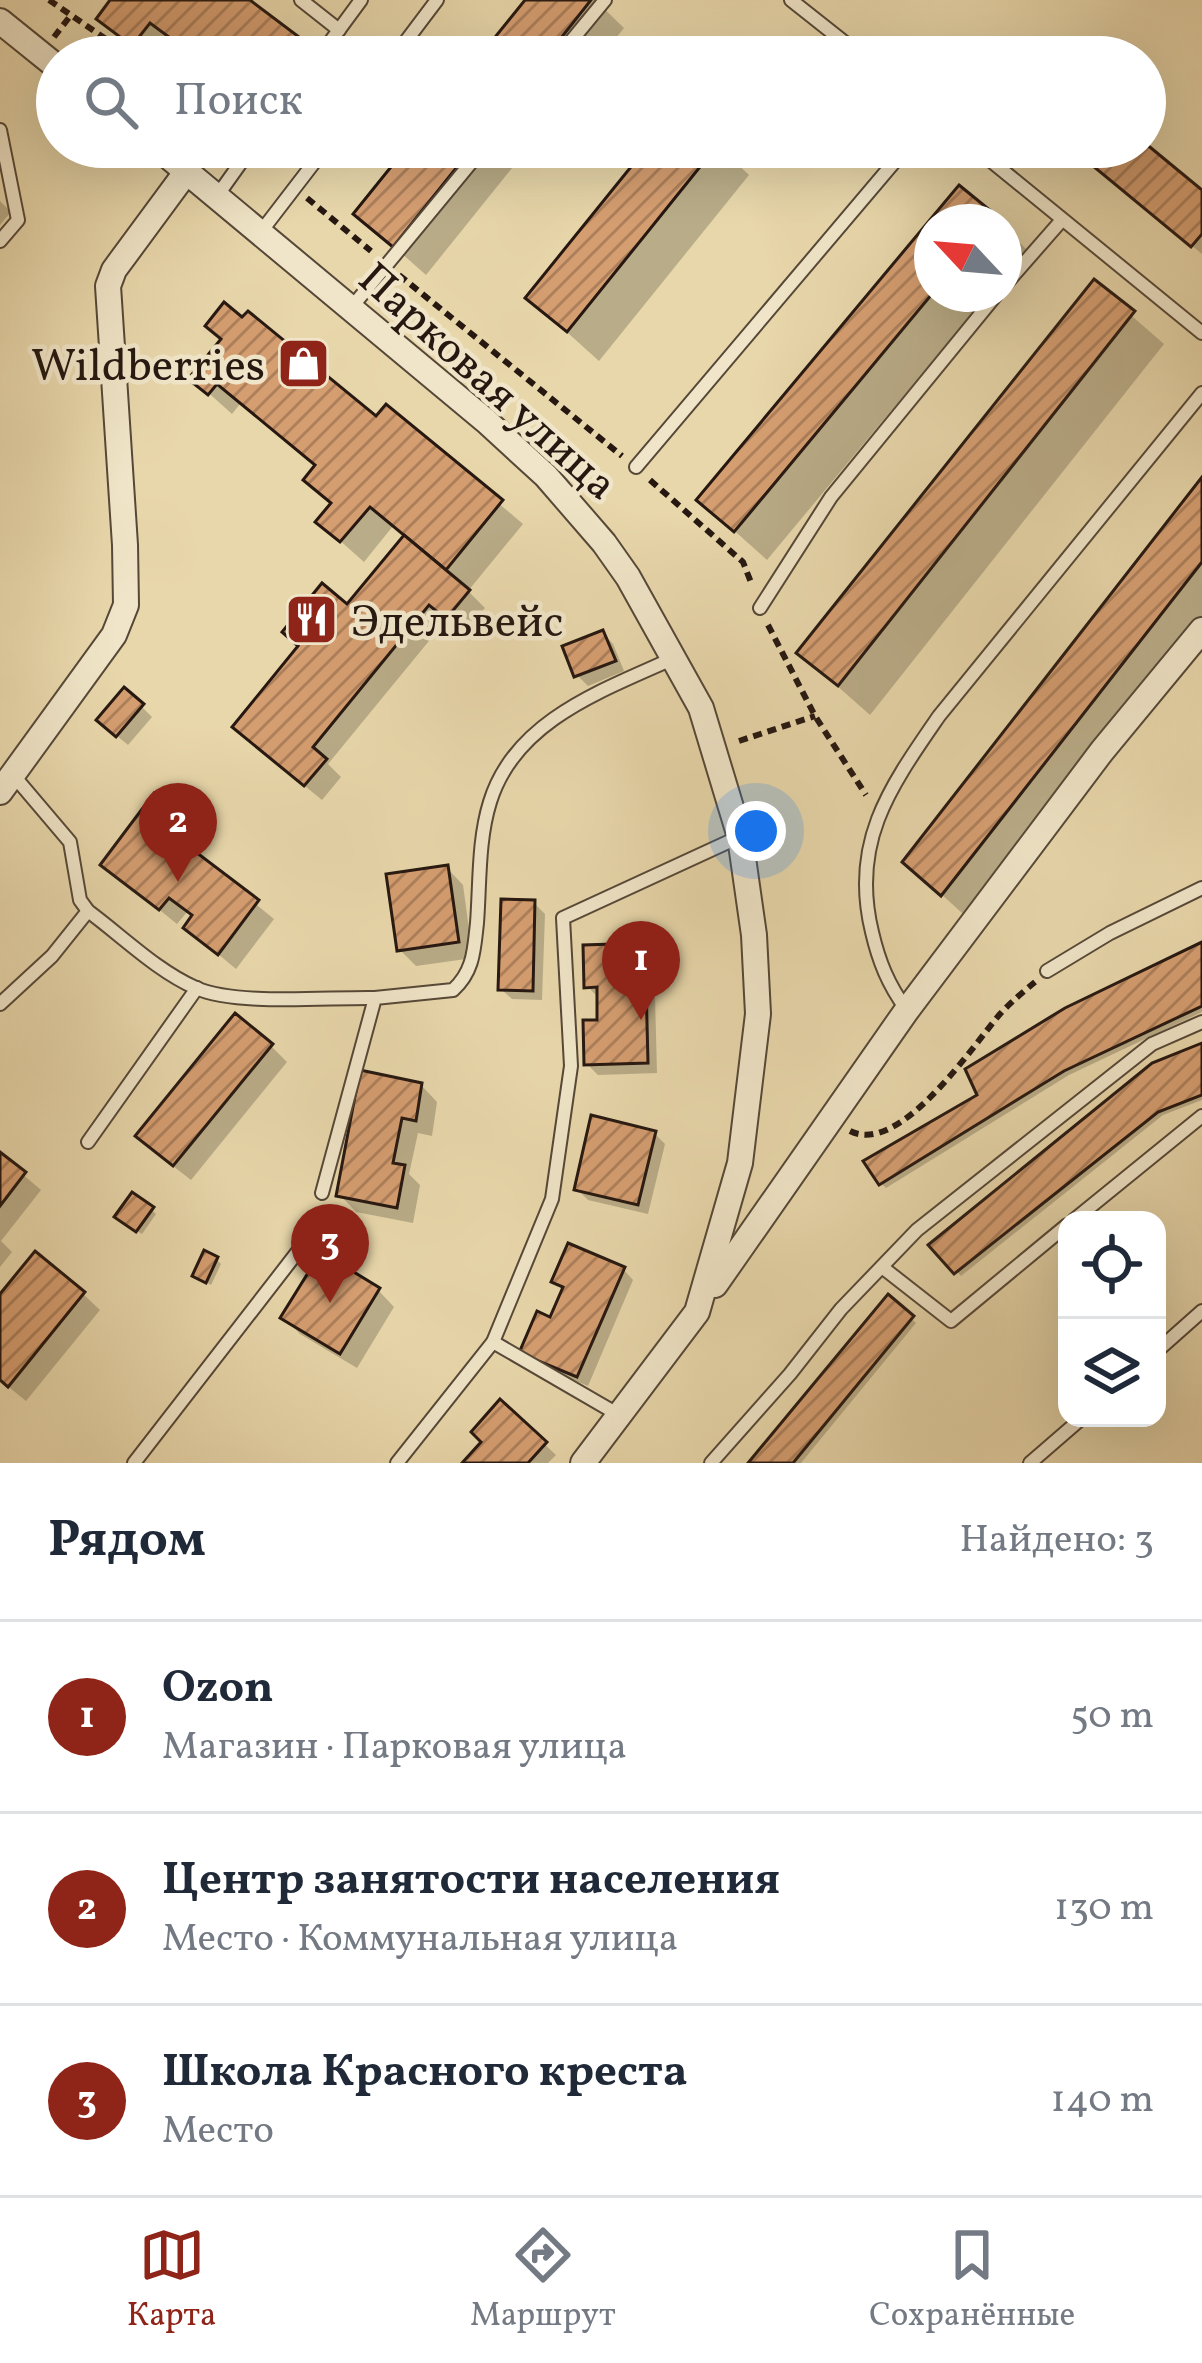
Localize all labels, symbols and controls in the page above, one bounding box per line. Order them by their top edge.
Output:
search box [36,36,1166,168]
icon: search [78,69,144,135]
text: Поиск [174,71,303,134]
north arrow [914,204,1022,312]
street label: Парковая улица [343,250,629,517]
shop icon: Wildberries [276,336,332,392]
place label: Wildberries [31,337,265,400]
restaurant icon: Эдельвейс [284,592,340,648]
place label: Эдельвейс [351,593,564,656]
pin: 2 [139,783,217,882]
your location [726,801,786,861]
pin: 1 [602,921,680,1020]
pin: 3 [291,1204,369,1303]
map controls [1058,1211,1166,1427]
button: locate [1058,1211,1166,1319]
button: layers [1058,1319,1166,1427]
text: Рядом [48,1506,206,1577]
text: Найдено: 3 [959,1514,1154,1568]
text: Ozon [162,1658,274,1721]
text: 1 [79,1690,95,1744]
text: 50 m [1070,1690,1154,1744]
text: Магазин · Парковая улица [162,1721,627,1775]
text: Центр занятости населения [162,1850,780,1913]
text: 2 [77,1882,97,1936]
text: 130 m [1054,1882,1154,1936]
text: Место · Коммунальная улица [162,1913,678,1967]
text: Школа Красного креста [162,2042,688,2105]
text: 3 [77,2074,97,2128]
text: 140 m [1051,2074,1154,2128]
text: Место [162,2105,274,2159]
tab: Карта [127,2222,216,2340]
tab: Маршрут [470,2222,616,2340]
tab: Сохранённые [869,2222,1075,2340]

